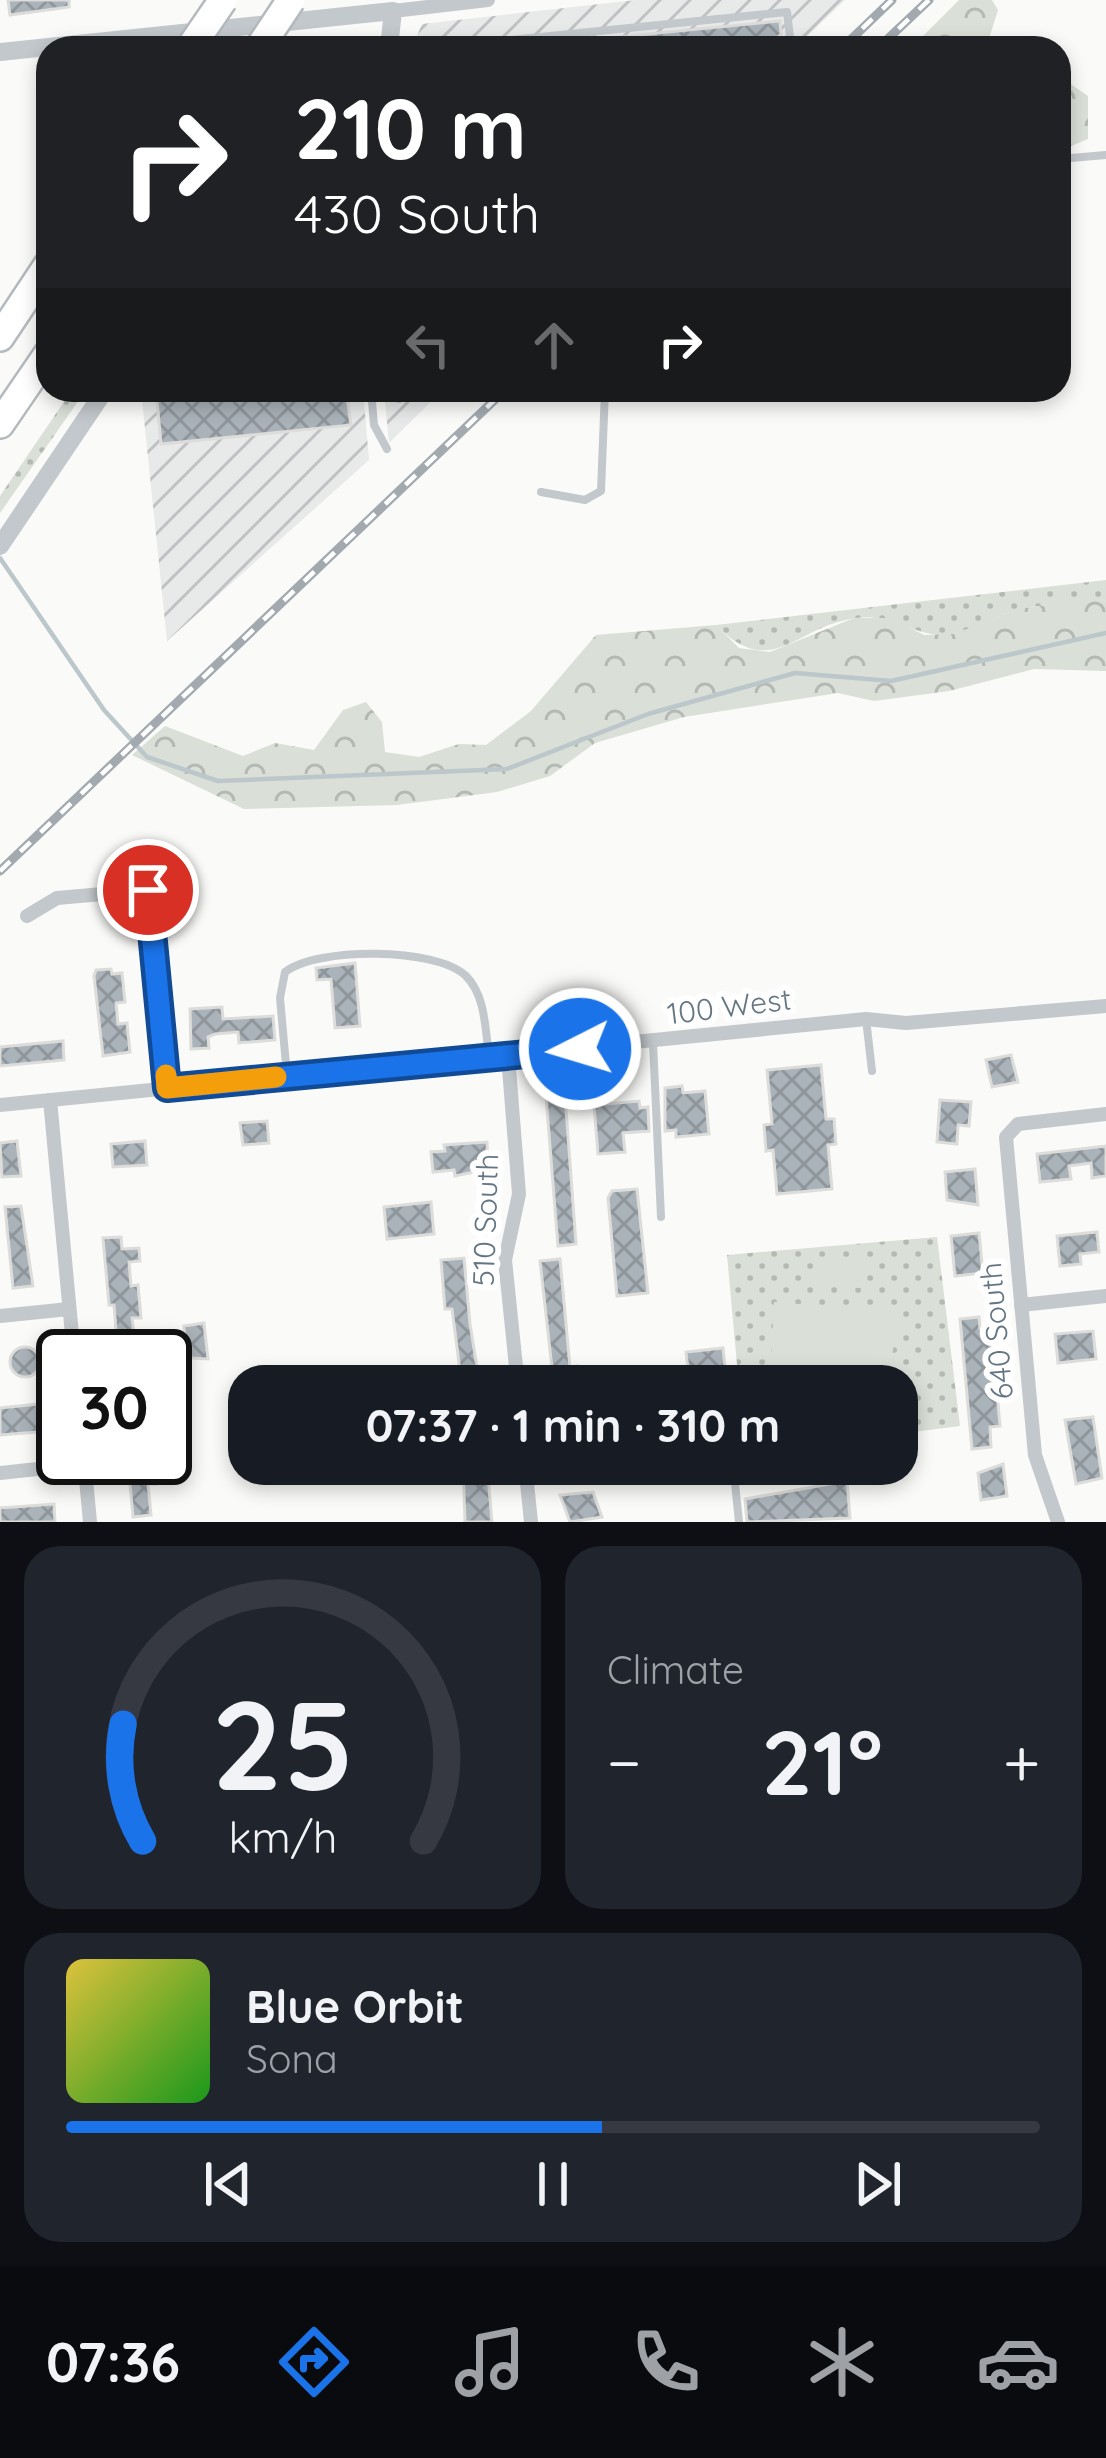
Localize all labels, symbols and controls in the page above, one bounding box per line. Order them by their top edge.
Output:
text: 210 m [294,75,527,180]
icon: right [96,84,252,240]
text: 430 South [294,179,540,247]
icon: left [395,312,461,378]
icon: ahead [521,312,587,378]
icon: right [647,312,713,378]
pin [97,839,199,941]
icon: arrive [115,857,181,923]
street label: 100 West [665,980,793,1032]
position arrow [517,986,643,1112]
street label: 510 South [464,1153,506,1287]
street label: 640 South [971,1261,1021,1401]
speed limit sign: 30 [36,1329,192,1485]
text: 07:37 · 1 min · 310 m [366,1397,780,1453]
text: Climate [607,1645,744,1694]
text: 25 [211,1665,354,1821]
text: 21° [761,1705,883,1818]
text: − [607,1720,641,1803]
text: + [1003,1720,1040,1803]
text: km/h [228,1809,337,1863]
text: Blue Orbit [246,1978,464,2034]
text: Sona [246,2034,338,2083]
icon: previous [195,2151,261,2217]
icon: pause [520,2151,586,2217]
icon: next [845,2151,911,2217]
icon: directions [272,2320,356,2404]
icon: music [448,2320,532,2404]
icon: phone [624,2320,708,2404]
icon: climate [800,2320,884,2404]
icon: car [976,2320,1060,2404]
text: 07:36 [46,2328,180,2396]

